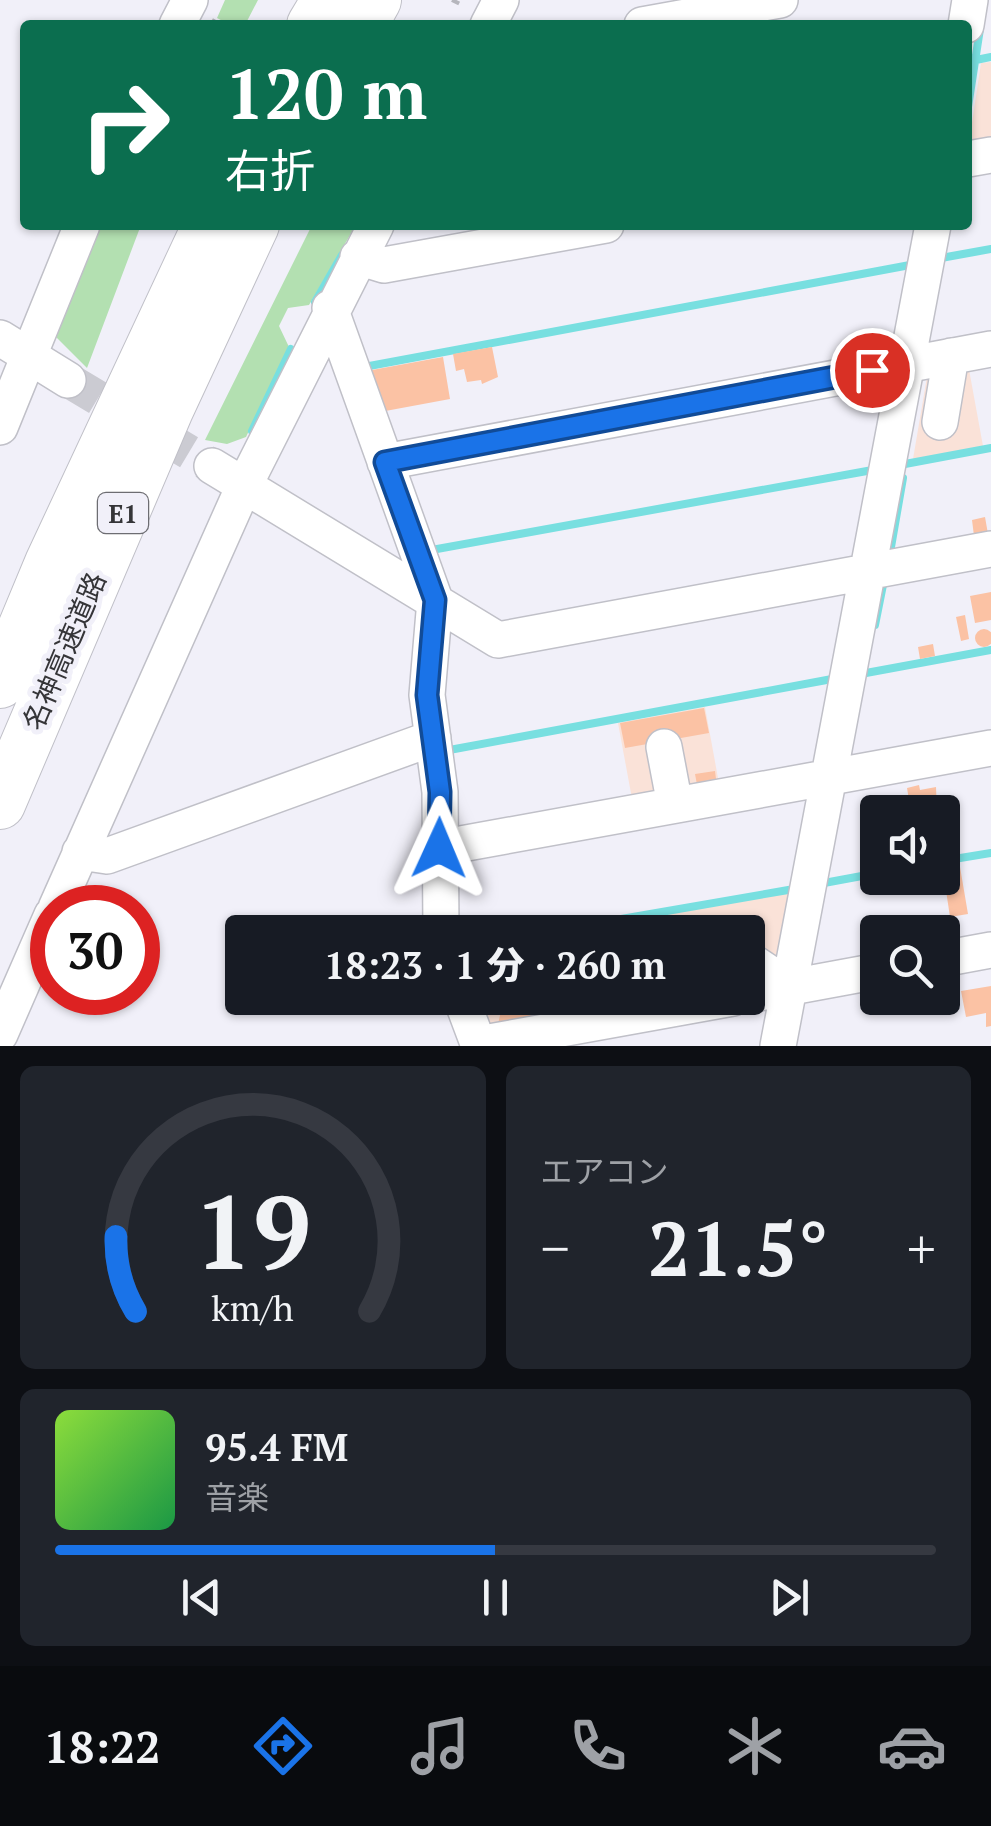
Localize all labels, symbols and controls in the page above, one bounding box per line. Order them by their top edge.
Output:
text: 120 m [225,46,427,139]
icon: right [60,60,190,190]
text: 右折 [225,140,315,200]
pin [830,328,915,413]
icon: arrive [845,343,900,398]
road number: E1 [98,493,148,533]
street label: 名神高速道路 [14,566,114,736]
map controls [860,795,960,1015]
button: sound [860,795,960,895]
position arrow [387,796,491,900]
speed limit sign: 30 [30,885,160,1015]
button: search [860,915,960,1015]
text: 18:23 · 1 分 · 260 m [324,940,666,990]
text: エアコン [541,1150,669,1192]
text: 19 [194,1161,312,1299]
text: 21.5° [648,1198,828,1297]
text: − [541,1211,570,1284]
text: + [907,1211,936,1284]
text: km/h [211,1284,294,1331]
text: 95.4 FM [205,1422,348,1472]
text: 音楽 [205,1476,269,1518]
icon: previous [174,1570,229,1625]
icon: pause [468,1570,523,1625]
icon: next [762,1570,817,1625]
icon: directions [248,1711,318,1781]
icon: music [405,1711,475,1781]
icon: phone [563,1711,633,1781]
icon: climate [720,1711,790,1781]
icon: car [877,1711,947,1781]
text: 18:22 [44,1716,161,1776]

